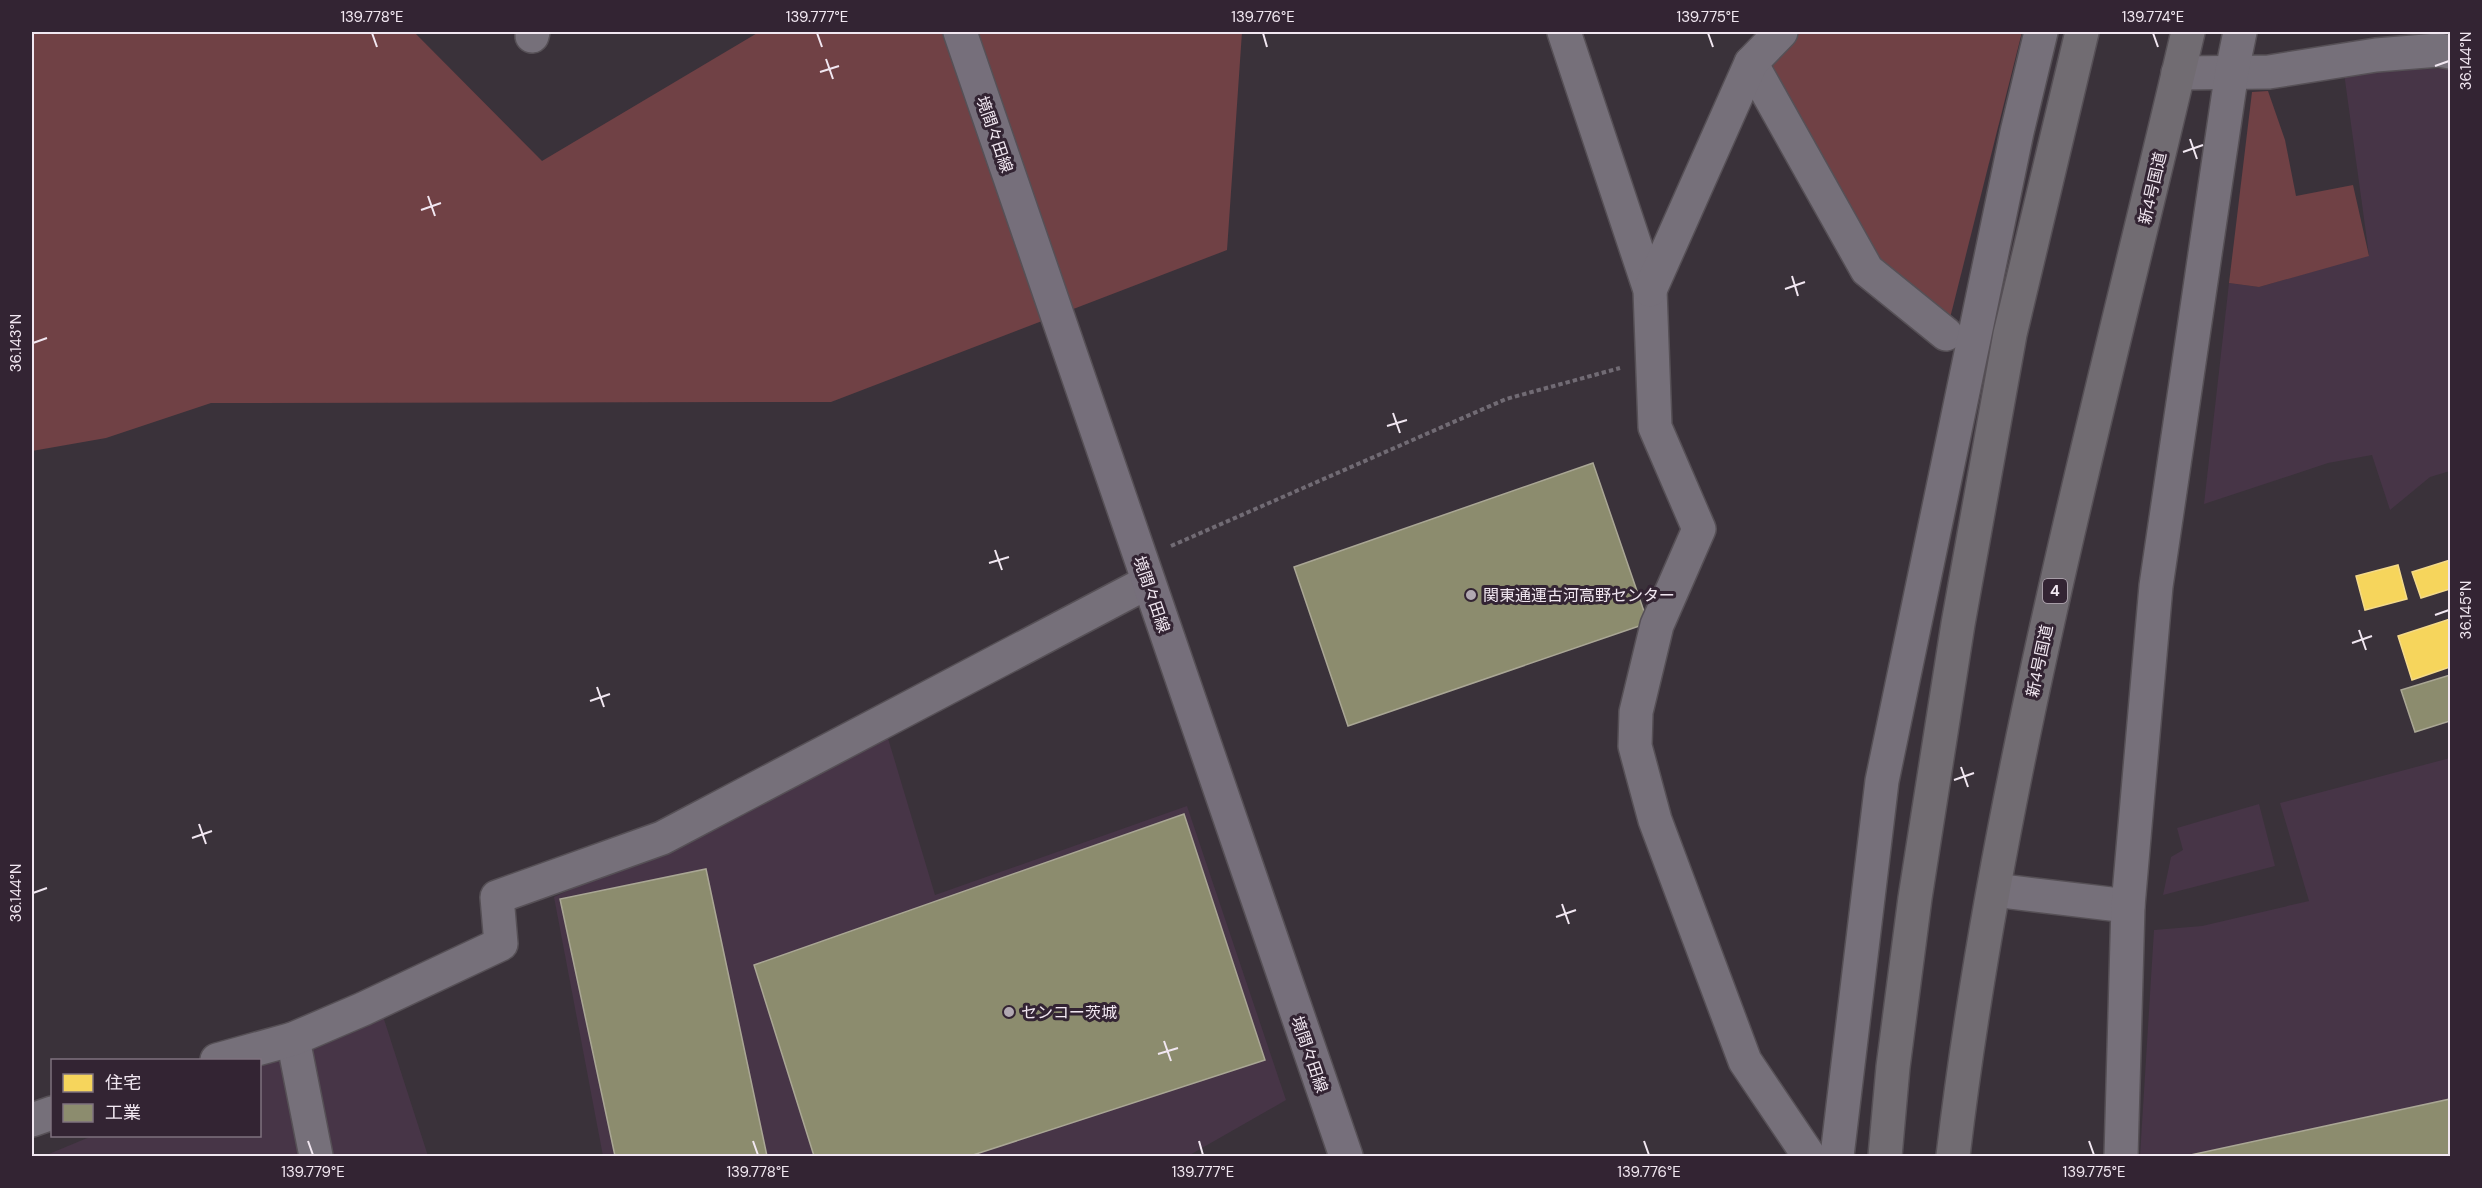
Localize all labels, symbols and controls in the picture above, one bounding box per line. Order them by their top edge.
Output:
text: 139.778°E [340,7,404,27]
text: 139.777°E [786,7,848,27]
text: 139.776°E [1231,7,1295,27]
text: 139.775°E [1677,7,1739,27]
text: 139.774°E [2122,7,2184,27]
text: 36.144°N [2456,32,2476,90]
street label: 境間々田線 [972,93,1017,175]
street label: 新4号国道 [2134,150,2171,226]
text: 36.143°N [6,314,26,372]
street label: 境間々田線 [1129,553,1174,635]
road number: 4 [2043,579,2067,603]
text: 36.145°N [2456,581,2476,639]
place label: 関東通運古河高野センター [1483,585,1675,606]
marker: 関東通運古河高野センター [1464,588,1478,602]
street label: 新4号国道 [2022,623,2057,699]
text: 36.144°N [6,864,26,922]
place label: センコー茨城 [1021,1002,1117,1023]
marker: センコー茨城 [1002,1005,1016,1019]
street label: 境間々田線 [1287,1013,1332,1095]
legend [51,1059,261,1137]
text: 住宅 [105,1071,141,1095]
text: 工業 [105,1101,141,1125]
text: 139.779°E [281,1162,345,1182]
text: 139.778°E [726,1162,790,1182]
text: 139.777°E [1172,1162,1234,1182]
text: 139.776°E [1617,1162,1681,1182]
text: 139.775°E [2063,1162,2125,1182]

